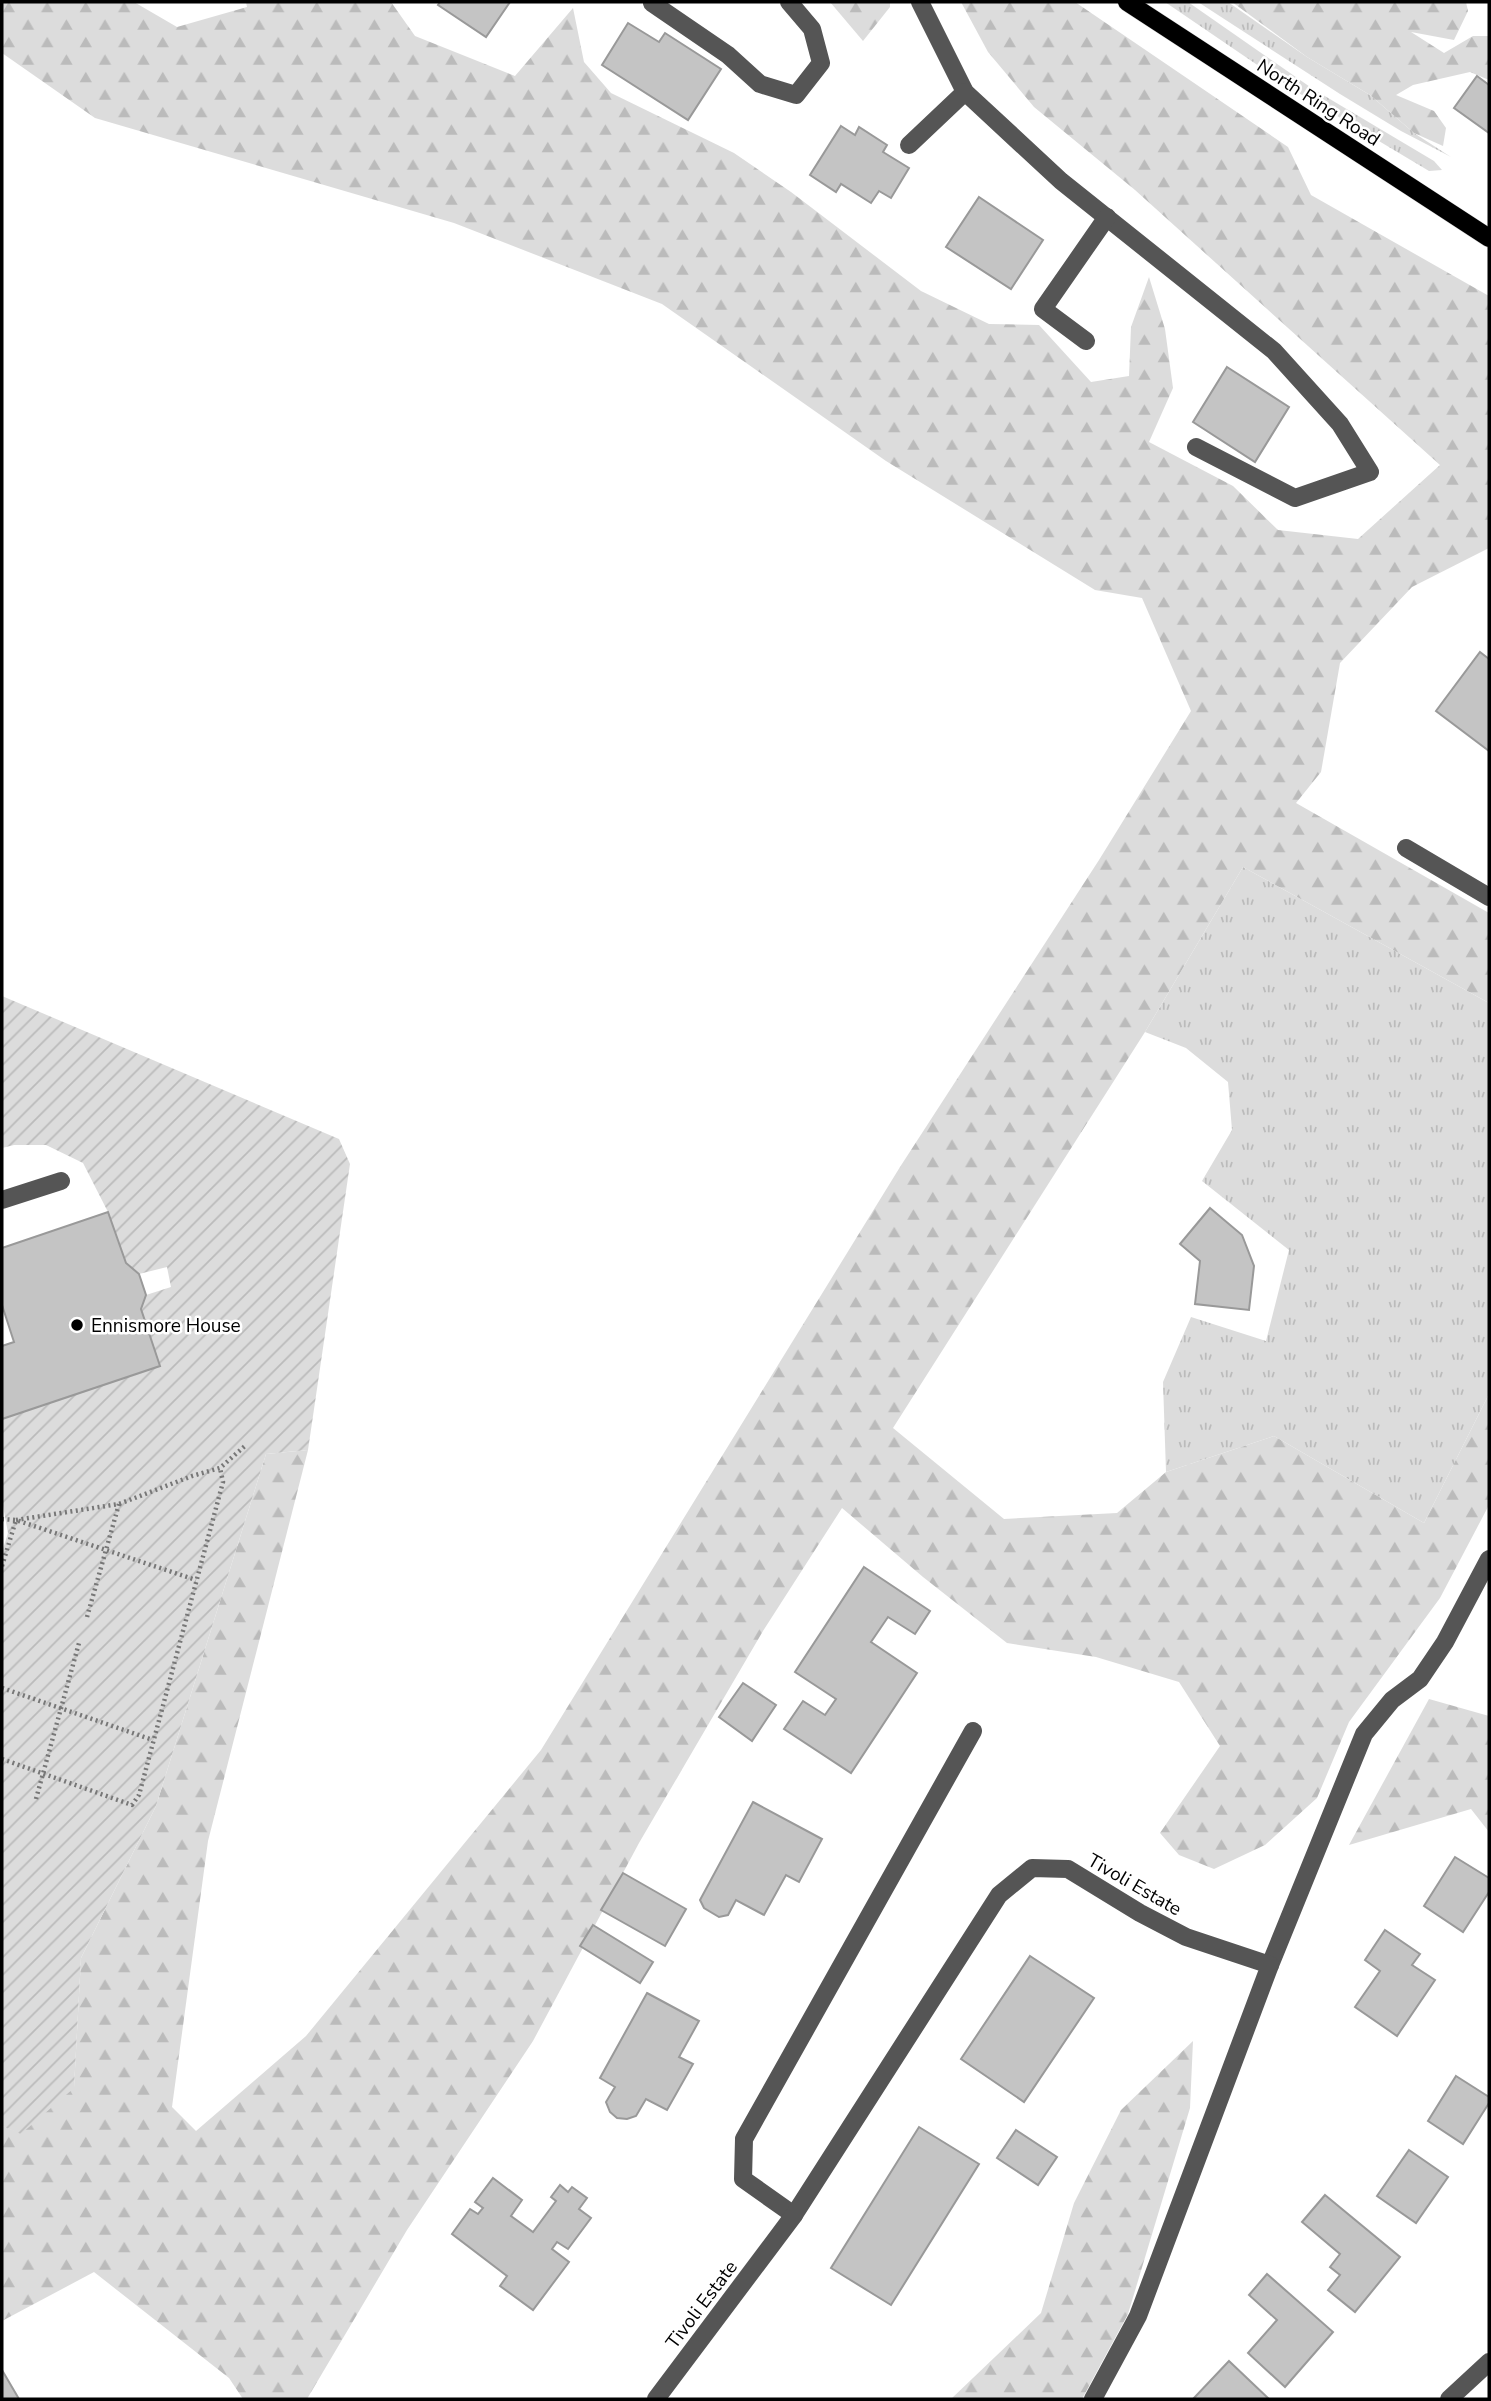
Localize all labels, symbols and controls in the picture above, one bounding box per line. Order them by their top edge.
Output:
street label: North Ring Road [1252,53,1385,153]
place label: Ennismore House [91,1313,241,1339]
marker: Ennismore House [69,1317,85,1333]
street label: Tivoli Estate [1083,1848,1186,1922]
street label: Tivoli Estate [660,2255,744,2354]

